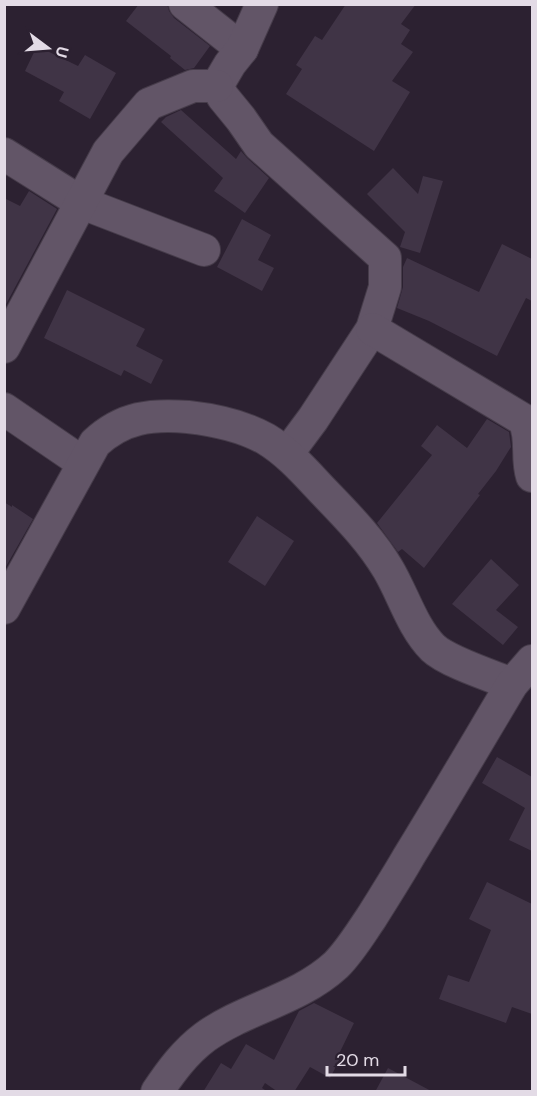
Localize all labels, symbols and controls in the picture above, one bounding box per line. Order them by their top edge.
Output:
north arrow [18,18,78,78]
text: U [50,44,74,60]
scale bar [327,1039,405,1077]
text: 20 m [336,1048,379,1072]

